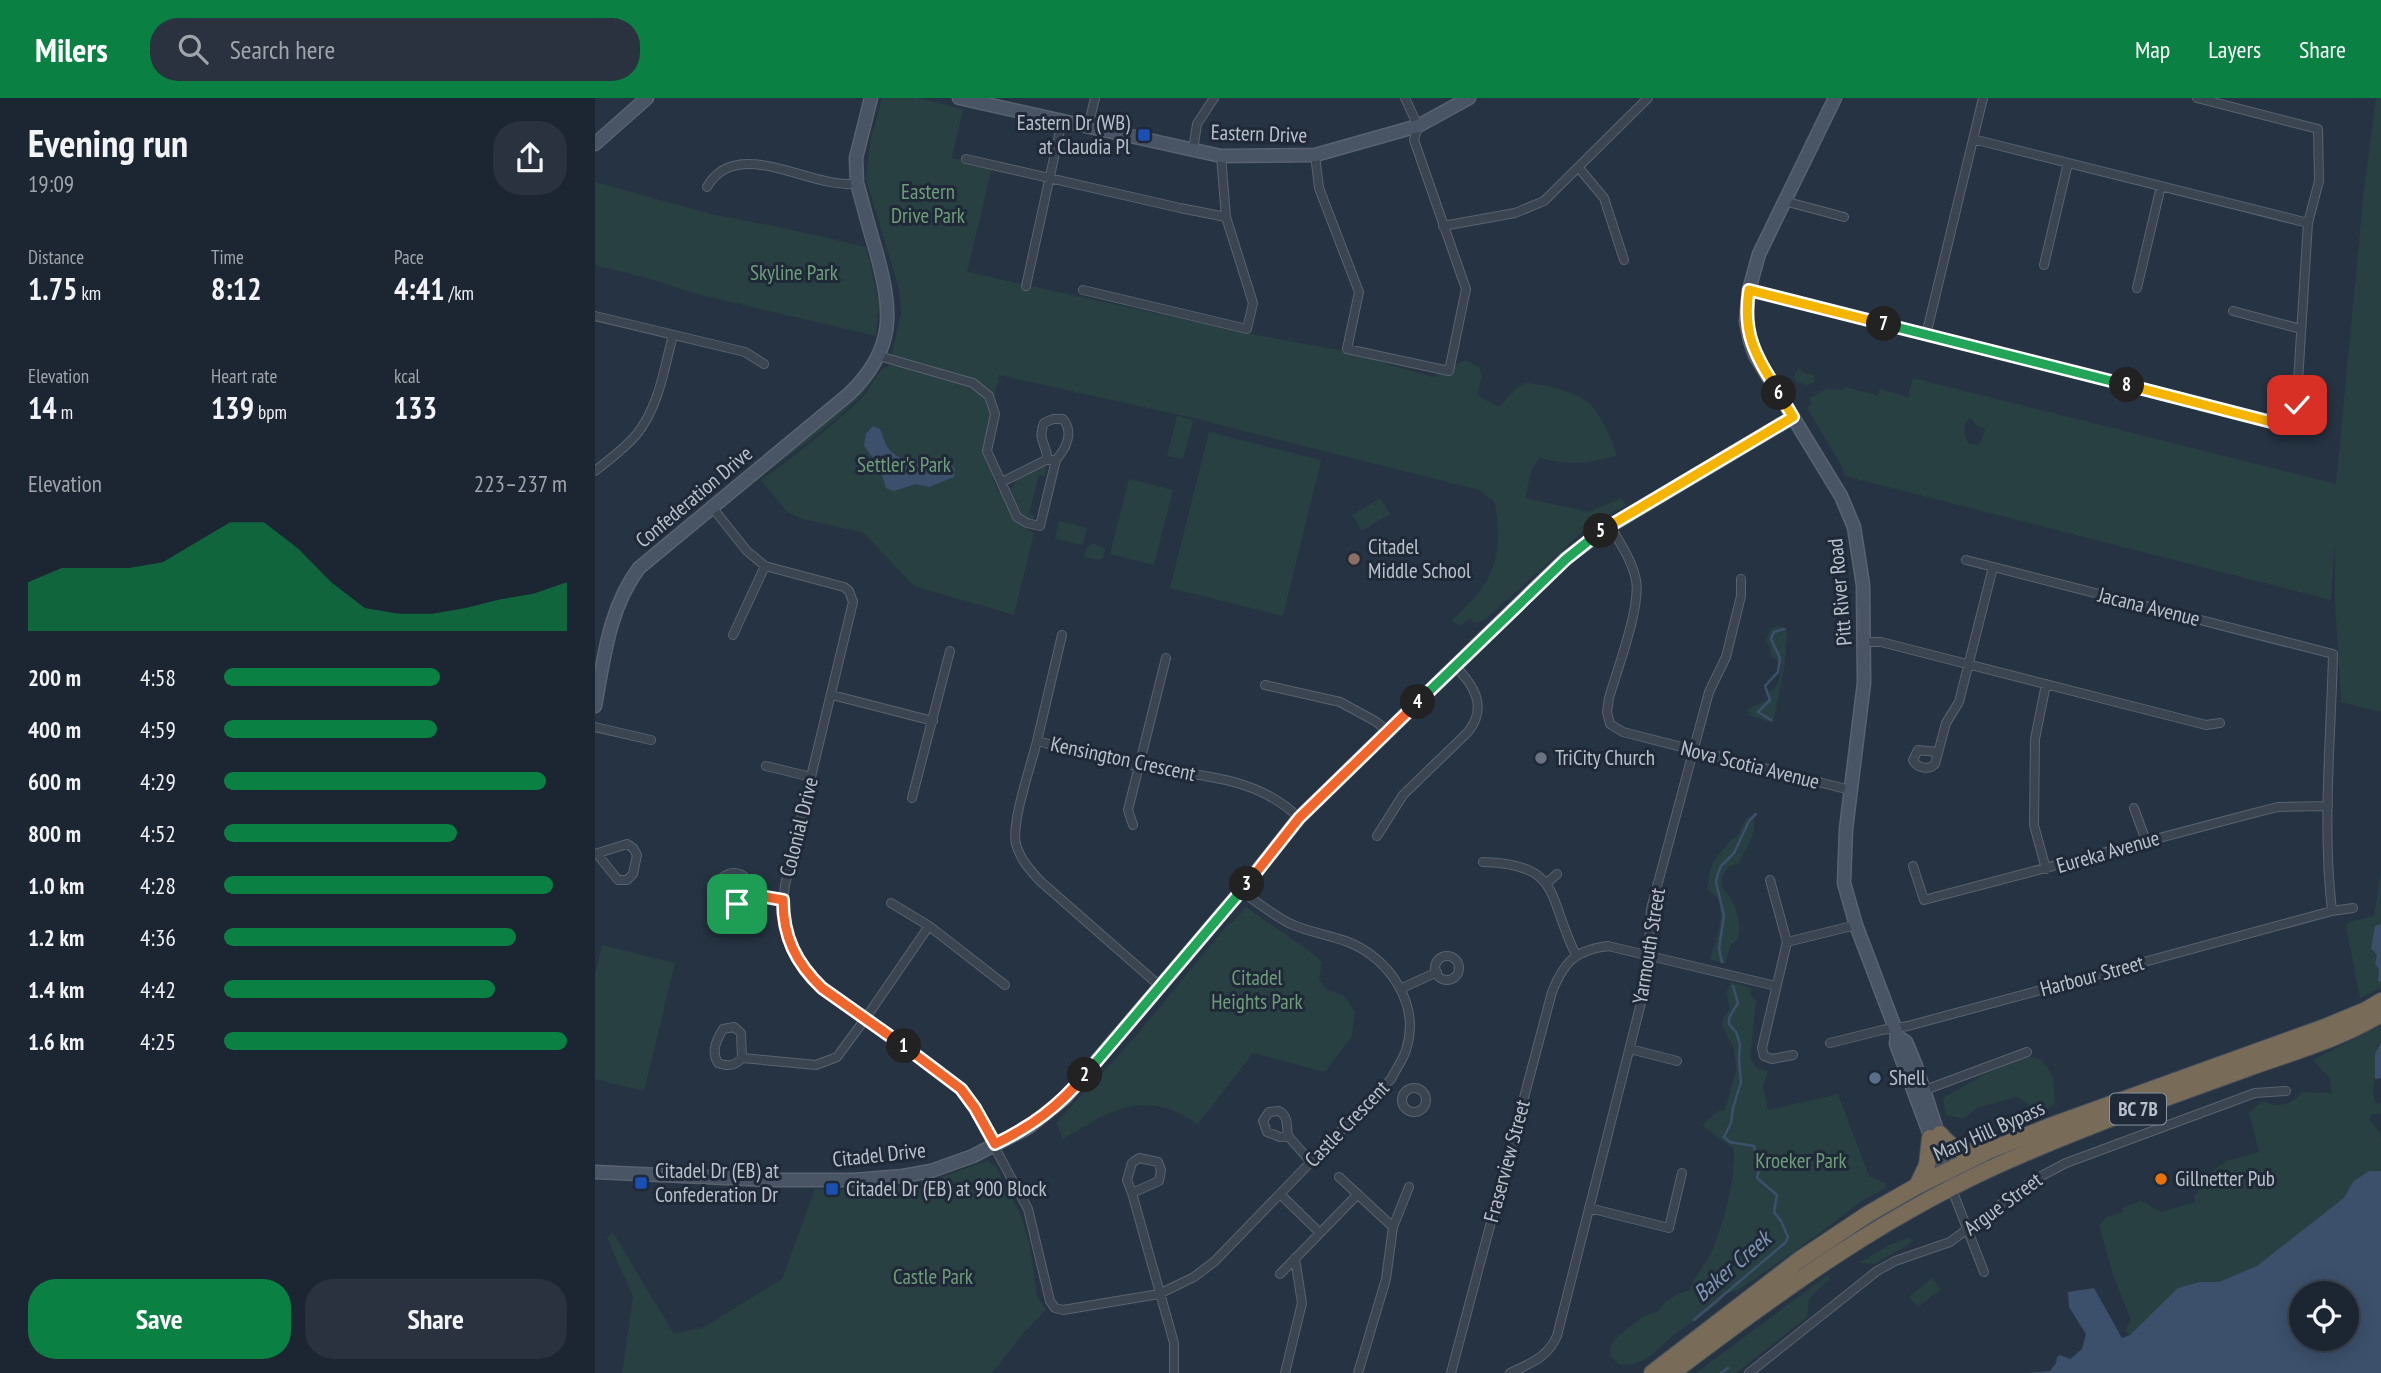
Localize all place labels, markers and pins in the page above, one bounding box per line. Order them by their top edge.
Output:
place label: Eastern Dr (WB) at Claudia Pl [1017,109,1130,160]
marker: Eastern Dr (WB) at Claudia Pl [1136,127,1152,143]
pin: 7 [1867,306,1901,342]
pin: 8 [2109,368,2145,402]
pin [2267,375,2327,435]
pin: 6 [1761,376,1797,410]
pin: 5 [1583,514,1619,548]
place label: Citadel Middle School [1368,533,1471,584]
marker: Citadel Middle School [1346,551,1362,567]
pin: 4 [1401,684,1435,720]
place label: TriCity Church [1555,744,1655,771]
marker: TriCity Church [1533,750,1549,766]
pin: 3 [1229,866,1265,902]
pin [707,874,767,934]
pin: 1 [887,1028,921,1063]
pin: 2 [1067,1058,1103,1093]
place label: Shell [1889,1064,1926,1091]
marker: Shell [1867,1070,1883,1086]
place label: Citadel Dr (EB) at Confederation Dr [655,1157,779,1208]
place label: Gillnetter Pub [2175,1165,2275,1192]
marker: Gillnetter Pub [2153,1171,2169,1187]
marker: Citadel Dr (EB) at Confederation Dr [633,1175,649,1191]
place label: Citadel Dr (EB) at 900 Block [846,1175,1047,1202]
marker: Citadel Dr (EB) at 900 Block [824,1181,840,1197]

